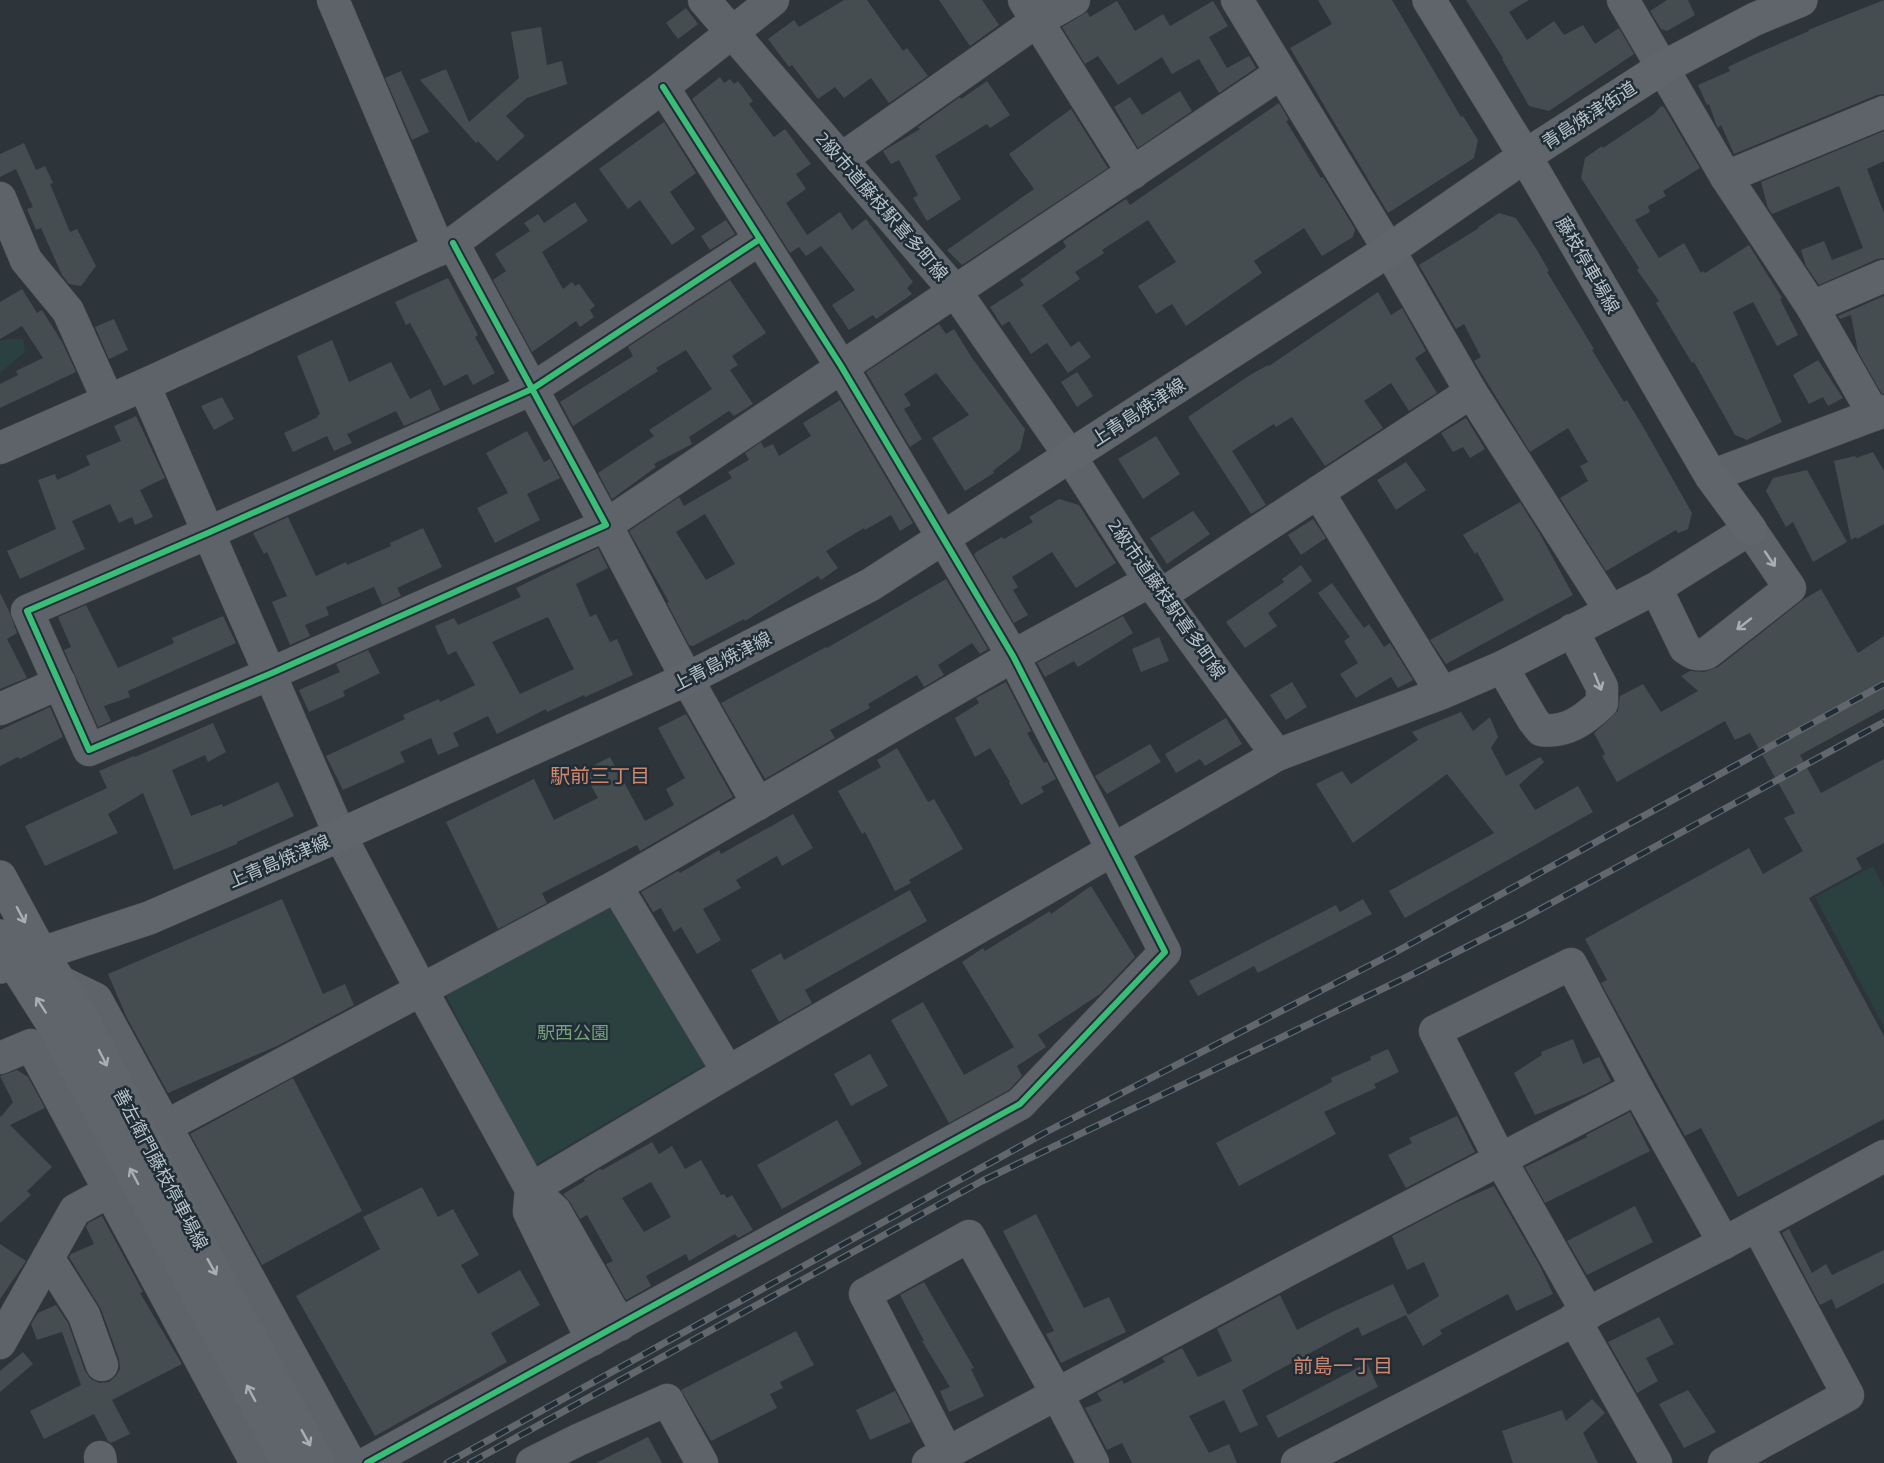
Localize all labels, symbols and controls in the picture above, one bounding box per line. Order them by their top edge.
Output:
street label: 青島焼津街道 [1536,74,1642,156]
street label: 2級市道藤枝駅喜多町線 [809,125,955,287]
street label: 藤枝停車場線 [1549,211,1627,319]
street label: 上青島焼津線 [1085,371,1191,453]
street label: 2級市道藤枝駅喜多町線 [1101,513,1233,685]
one-way arrow [1764,550,1776,566]
one-way arrow [1736,618,1752,631]
street label: 上青島焼津線 [668,624,776,698]
one-way arrow [1593,673,1604,691]
district label: 駅前三丁目 [550,760,650,791]
street label: 上青島焼津線 [224,827,334,895]
one-way arrow [15,906,27,924]
one-way arrow [35,997,47,1014]
park label: 駅西公園 [537,1019,609,1046]
one-way arrow [97,1049,109,1067]
street label: 善左衛門藤枝停車場線 [107,1083,215,1255]
one-way arrow [128,1168,139,1186]
one-way arrow [207,1258,218,1276]
district label: 前島一丁目 [1293,1350,1393,1381]
one-way arrow [245,1385,257,1402]
one-way arrow [301,1429,312,1447]

